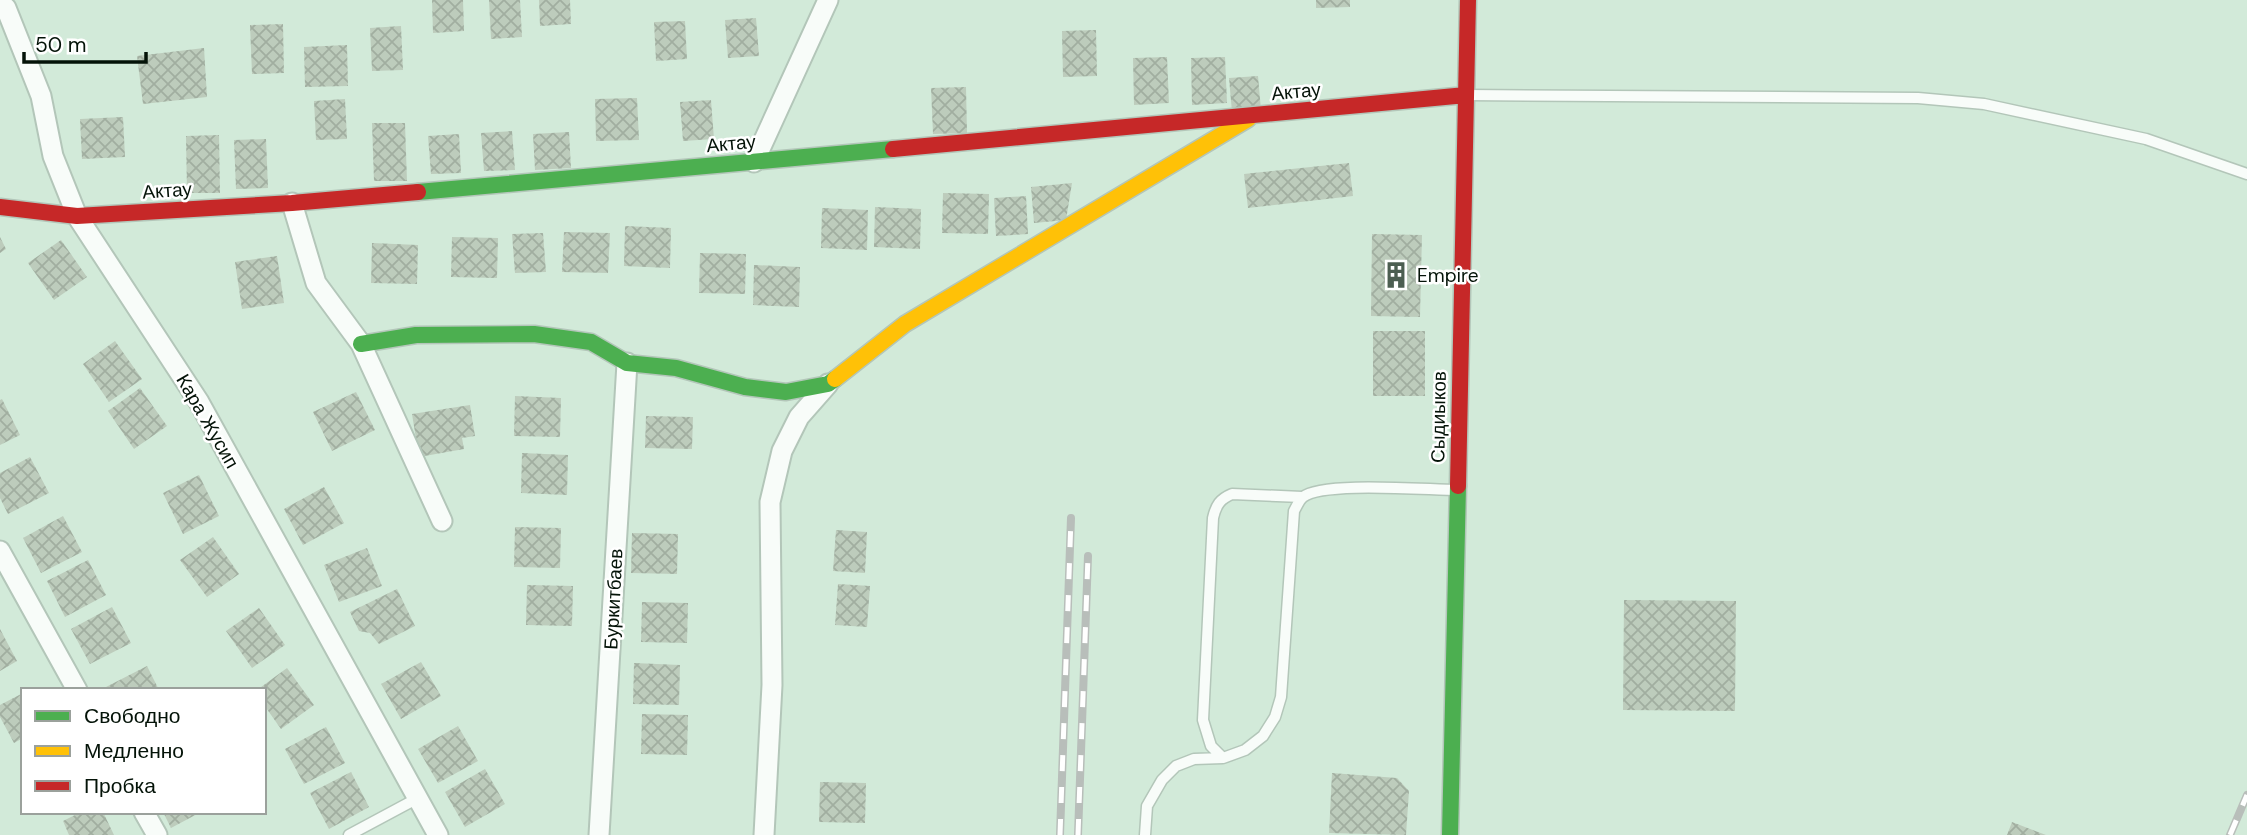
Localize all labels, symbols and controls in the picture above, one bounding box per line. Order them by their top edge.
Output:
scale bar [24,21,147,65]
text: 50 m [35,31,86,59]
street label: Актау [1270,77,1322,106]
street label: Актау [705,129,757,158]
street label: Актау [141,176,193,205]
building icon: Empire [1381,260,1411,290]
place label: Empire [1417,263,1479,288]
street label: Кара Жусип [171,370,245,473]
street label: Сыдиыков [1425,371,1452,463]
street label: Буркитбаев [598,548,629,650]
legend [21,688,266,814]
text: Свободно [84,702,181,730]
text: Медленно [84,737,184,765]
text: Пробка [84,772,156,800]

